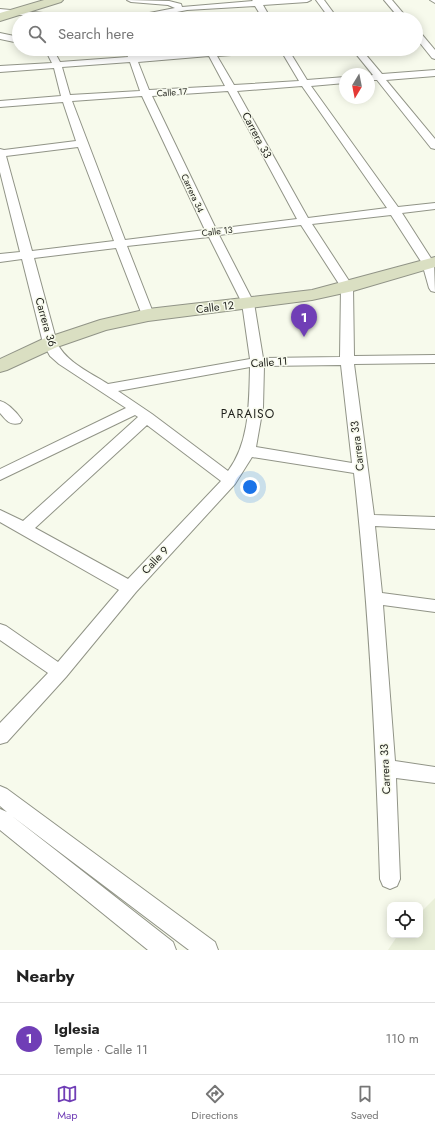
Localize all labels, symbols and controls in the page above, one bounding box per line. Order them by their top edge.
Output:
search box [12,12,423,56]
icon: search [26,23,48,45]
text: Search here [58,23,134,45]
north arrow [339,68,375,104]
street label: Calle 17 [156,84,188,100]
street label: Carrera 33 [238,109,276,161]
street label: Carrera 34 [178,171,208,215]
street label: Calle 13 [201,223,233,239]
street label: Carrera 36 [31,295,61,349]
street label: Calle 12 [195,297,235,317]
pin: 1 [291,304,317,337]
street label: Calle 11 [250,353,288,371]
district label: PARAISO [221,405,275,423]
street label: Carrera 33 [346,420,368,472]
your location [240,477,260,497]
street label: Calle 9 [138,542,172,578]
street label: Carrera 33 [376,743,394,795]
map controls [387,902,423,938]
button: locate [387,902,423,938]
text: Nearby [16,964,74,988]
text: Iglesia [54,1018,100,1040]
text: 1 [26,1029,32,1048]
text: 110 m [385,1029,419,1048]
text: Temple · Calle 11 [54,1040,148,1059]
tab: Map [56,1083,78,1123]
tab: Directions [191,1083,238,1123]
tab: Saved [351,1083,379,1123]

